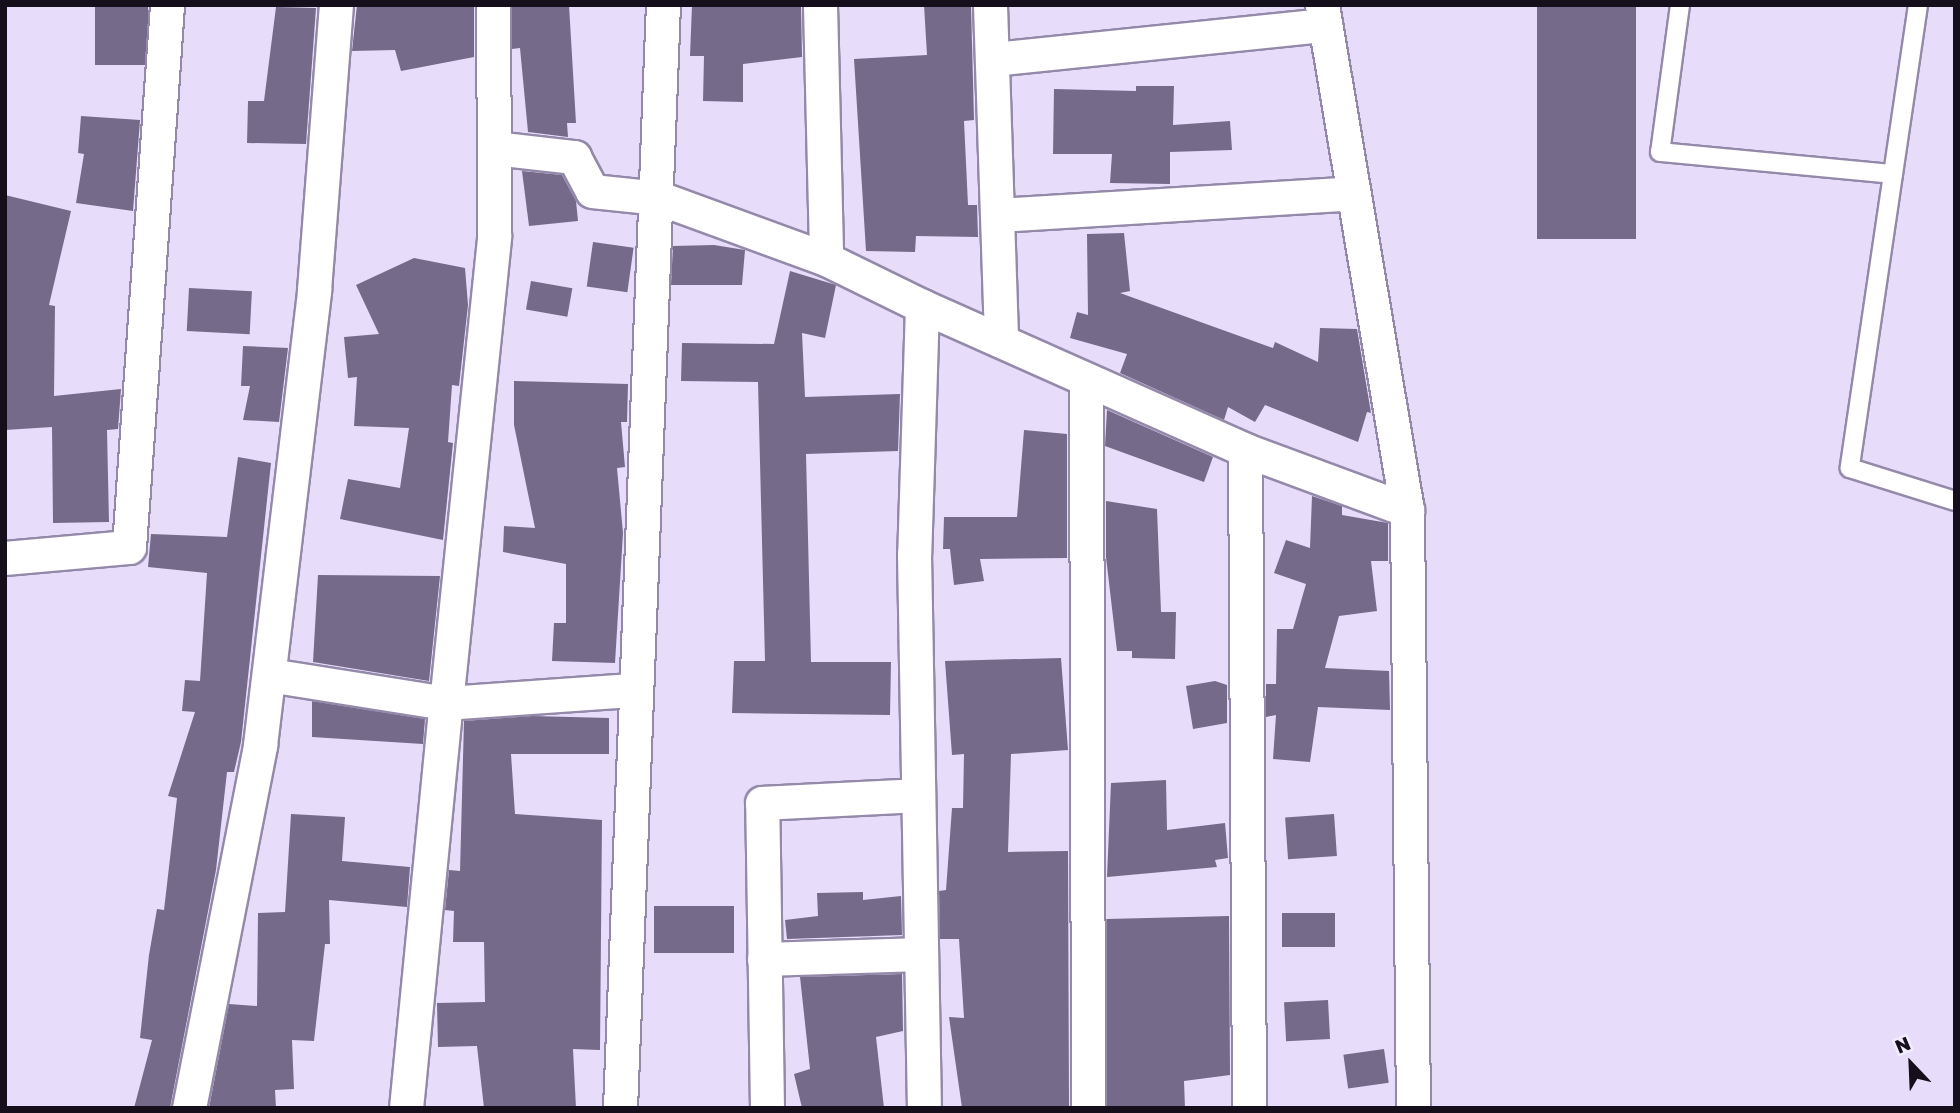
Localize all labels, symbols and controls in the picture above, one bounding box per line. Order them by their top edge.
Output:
north arrow [1876,1029,1946,1099]
text: N [1891,1031,1914,1058]

